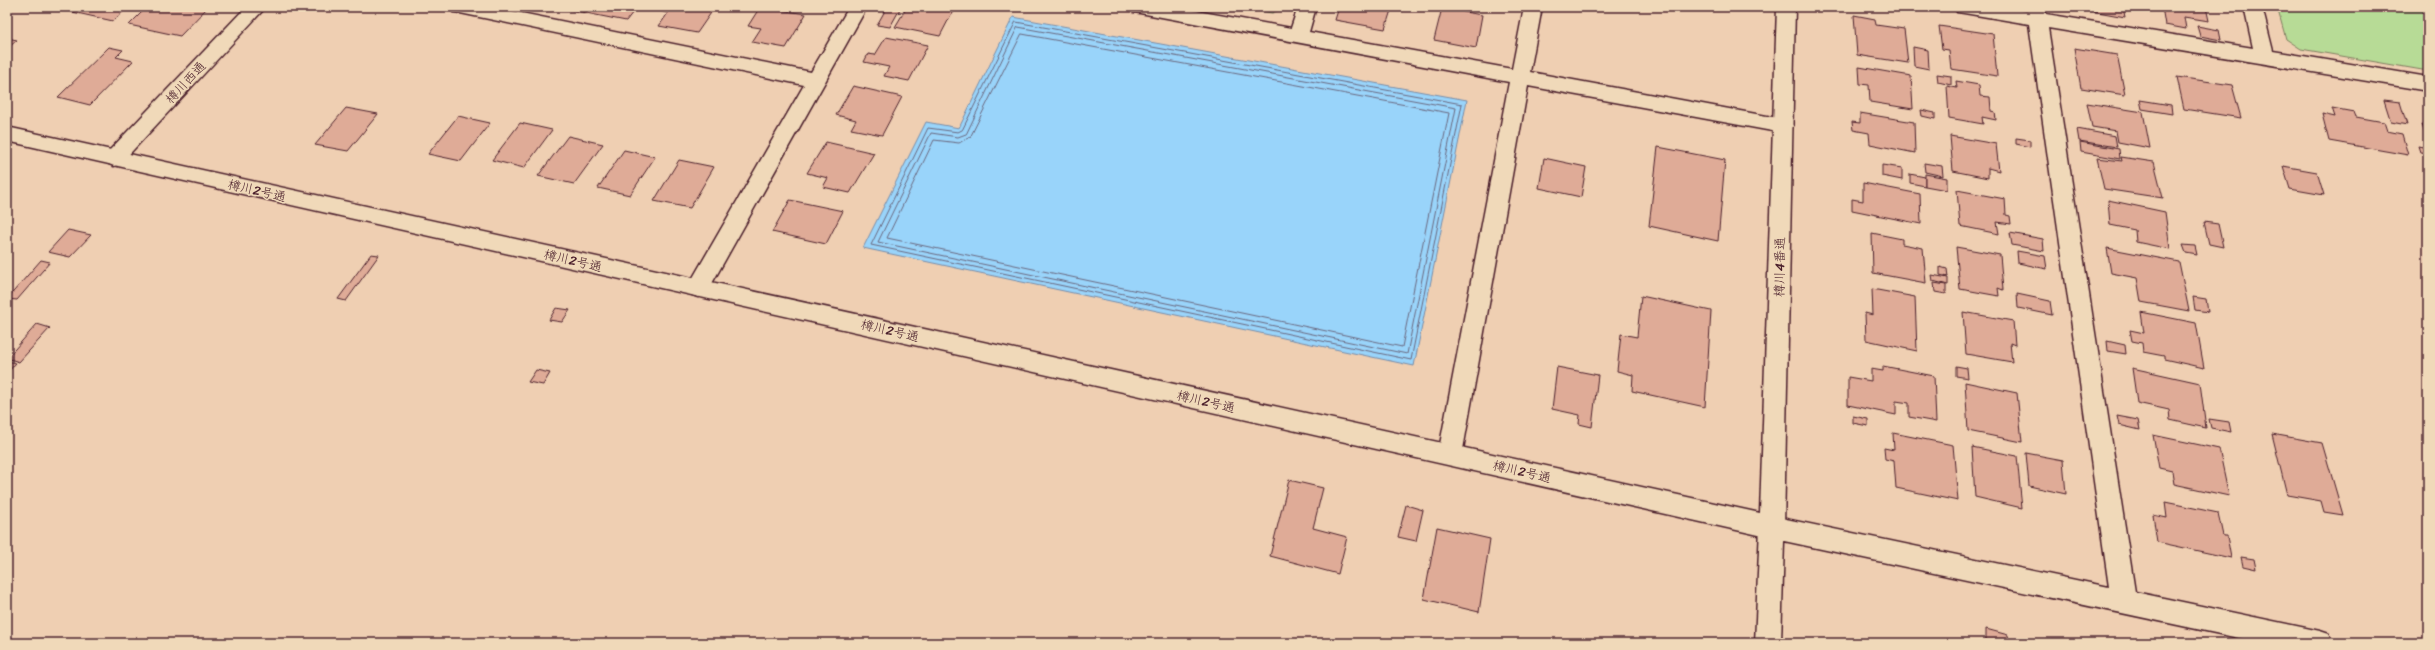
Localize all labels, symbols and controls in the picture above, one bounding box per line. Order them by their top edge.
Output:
street label: 樽川西通 [159,55,212,109]
street label: 樽川2号通 [225,173,288,208]
street label: 樽川4番通 [1767,237,1792,297]
street label: 樽川2号通 [541,243,604,278]
street label: 樽川2号通 [858,313,921,348]
street label: 樽川2号通 [1174,384,1237,419]
street label: 樽川2号通 [1490,454,1553,489]

